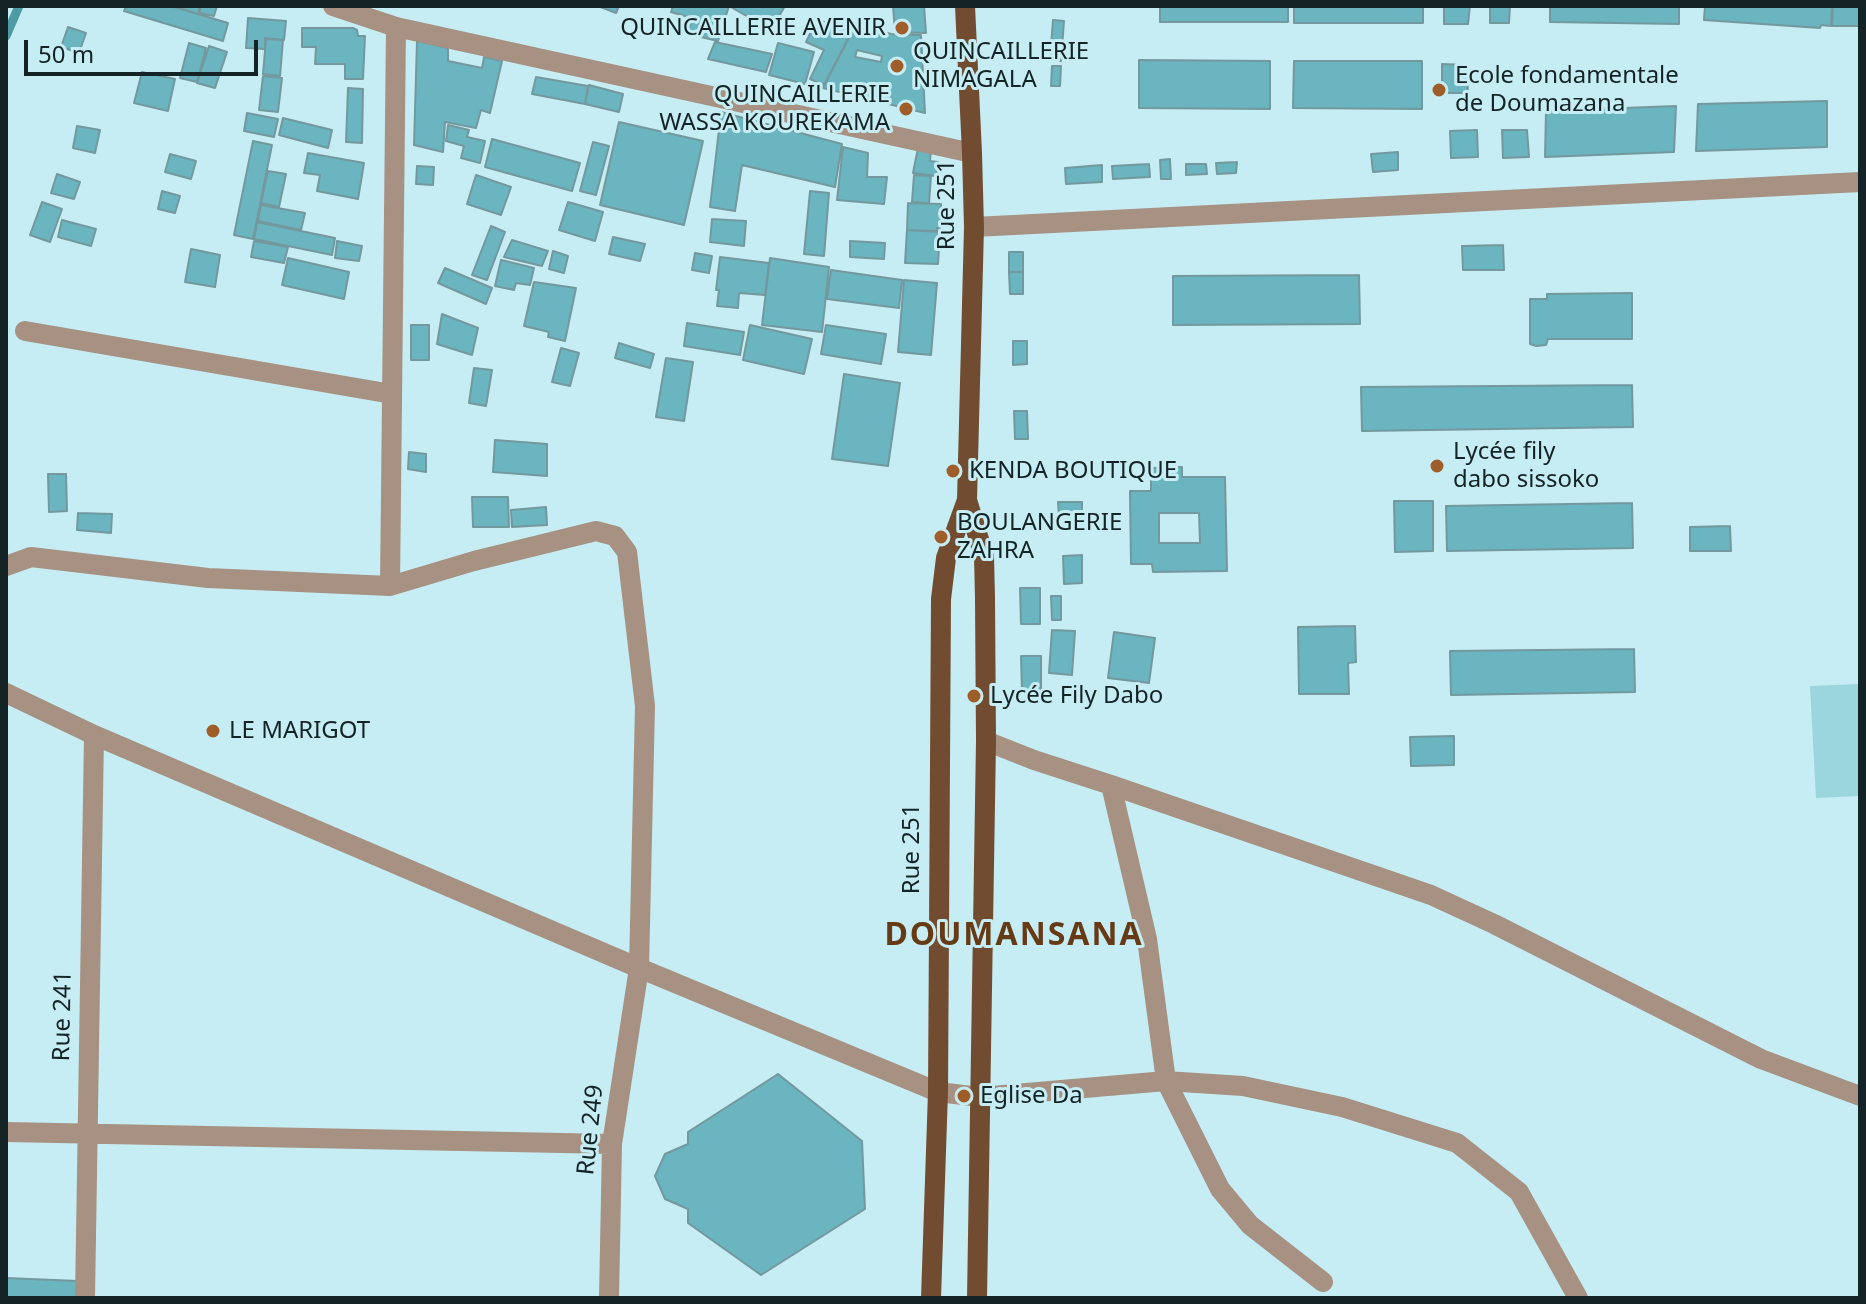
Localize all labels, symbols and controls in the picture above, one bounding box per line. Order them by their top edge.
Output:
place label: QUINCAILLERIE AVENIR [620,14,886,42]
marker: QUINCAILLERIE AVENIR [893,19,911,37]
scale bar [28,24,262,74]
text: 50 m [38,37,94,70]
place label: QUINCAILLERIE NIMAGALA [913,38,1089,94]
marker: QUINCAILLERIE NIMAGALA [888,57,906,75]
place label: Ecole fondamentale de Doumazana [1455,62,1679,118]
place label: QUINCAILLERIE WASSA KOUREKAMA [659,81,890,137]
marker: Ecole fondamentale de Doumazana [1430,81,1448,99]
marker: QUINCAILLERIE WASSA KOUREKAMA [897,100,915,118]
street label: Rue 251 [933,160,961,250]
place label: Lycée fily dabo sissoko [1453,438,1599,494]
place label: KENDA BOUTIQUE [969,457,1177,485]
marker: Lycée fily dabo sissoko [1428,457,1446,475]
marker: KENDA BOUTIQUE [944,462,962,480]
place label: BOULANGERIE ZAHRA [957,509,1122,565]
marker: BOULANGERIE ZAHRA [932,528,950,546]
place label: Lycée Fily Dabo [990,682,1163,710]
marker: Lycée Fily Dabo [965,687,983,705]
place label: LE MARIGOT [229,717,370,745]
marker: LE MARIGOT [204,722,222,740]
street label: Rue 251 [898,804,926,894]
district label: DOUMANSANA [884,917,1144,955]
street label: Rue 241 [48,970,78,1062]
place label: Eglise Da [980,1082,1083,1110]
street label: Rue 249 [572,1083,610,1177]
marker: Eglise Da [955,1087,973,1105]

